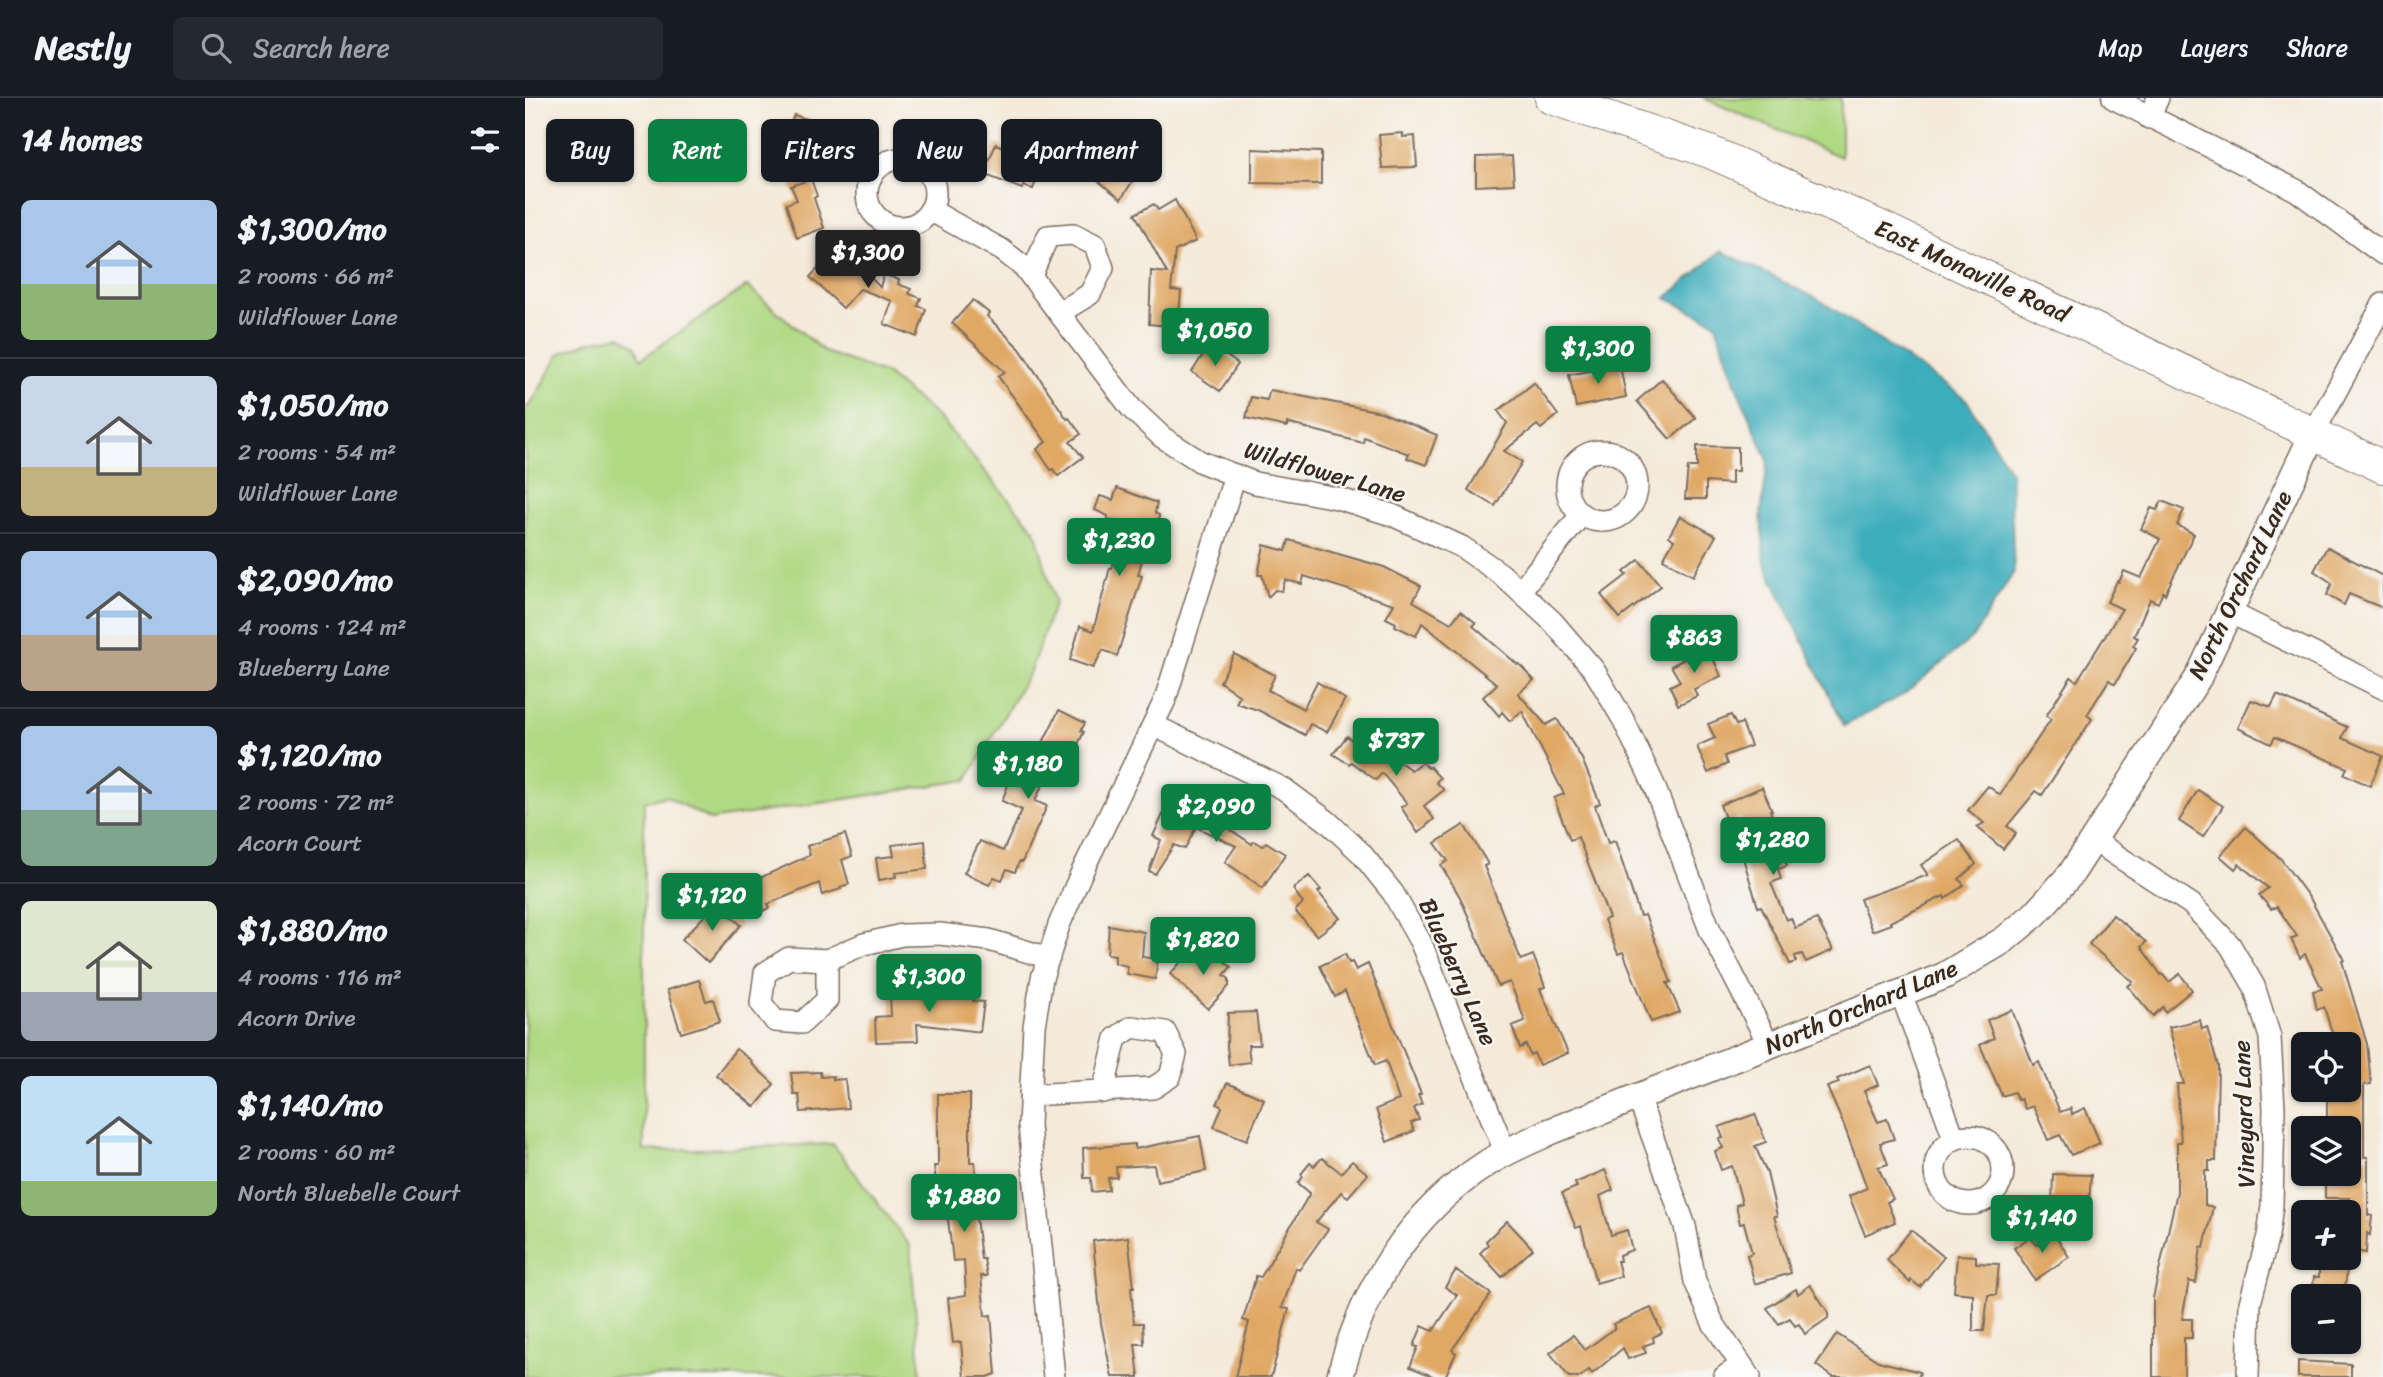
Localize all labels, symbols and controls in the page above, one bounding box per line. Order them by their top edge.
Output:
search box [173,17,663,80]
text: Nestly [35,19,131,77]
text: Search here [253,25,390,71]
text: Map [2098,27,2143,69]
text: Layers [2181,27,2248,69]
text: Share [2286,27,2348,69]
icon: search [197,29,235,67]
text: 14 homes [21,113,142,167]
chip: Buy [546,119,634,182]
chip: Rent [648,119,747,182]
chip: Filters [761,119,879,182]
chip: New [893,119,987,182]
chip: Apartment [1001,119,1162,182]
icon: filters [466,121,504,159]
text: $1,300/mo [238,202,387,256]
street label: East Monaville Road [1867,207,2079,336]
icon: home [77,228,161,312]
pin: $1,300 [811,230,925,290]
text: $1,300 [831,232,905,273]
text: 2 rooms · 66 m² [238,256,394,297]
text: Wildflower Lane [238,297,398,338]
pin: $1,050 [1158,308,1272,368]
text: $1,050 [1178,310,1252,351]
pin: $1,300 [1541,327,1655,386]
text: $1,300 [1561,328,1635,369]
text: $1,050/mo [238,378,389,432]
icon: home [77,404,161,488]
street label: Wildflower Lane [1239,429,1411,515]
text: 2 rooms · 54 m² [238,432,396,473]
text: Wildflower Lane [238,473,398,514]
street label: North Orchard Lane [2176,483,2304,687]
pin: $1,230 [1062,518,1176,578]
text: $1,230 [1083,520,1155,561]
text: $2,090/mo [238,553,393,607]
icon: home [77,579,161,663]
text: 4 rooms · 124 m² [238,607,407,648]
pin: $863 [1653,616,1735,675]
text: $863 [1666,617,1722,658]
text: Blueberry Lane [238,648,390,689]
pin: $737 [1355,718,1437,778]
text: $737 [1369,720,1423,761]
text: $1,120/mo [238,728,381,782]
pin: $1,180 [971,742,1085,801]
text: $1,180 [993,743,1063,784]
icon: home [77,754,161,838]
text: 2 rooms · 72 m² [238,782,394,823]
pin: $2,090 [1159,784,1273,844]
text: $2,090 [1177,786,1255,827]
pin: $1,280 [1716,818,1830,877]
text: $1,280 [1736,819,1810,860]
text: Acorn Court [238,823,362,864]
pin: $1,120 [655,874,769,933]
text: $1,120 [677,875,747,916]
street label: Blueberry Lane [1407,891,1509,1053]
text: $1,880/mo [238,903,387,957]
pin: $1,820 [1146,918,1260,977]
text: $1,820 [1166,919,1240,960]
icon: home [77,929,161,1013]
street label: North Orchard Lane [1758,947,1965,1067]
pin: $1,300 [872,954,986,1014]
text: $1,300 [892,956,966,997]
text: 4 rooms · 116 m² [238,957,402,998]
text: Acorn Drive [238,998,355,1039]
map controls [2291,1032,2361,1354]
button: locate [2291,1032,2361,1102]
street label: Vineyard Lane [2220,1039,2268,1189]
text: $1,140/mo [238,1078,383,1132]
icon: home [77,1104,161,1188]
button: layers [2291,1116,2361,1186]
text: 2 rooms · 60 m² [238,1132,396,1173]
text: North Bluebelle Court [238,1173,460,1214]
pin: $1,880 [907,1174,1021,1234]
text: $1,880 [927,1176,1001,1217]
pin: $1,140 [1985,1196,2099,1255]
text: $1,140 [2007,1197,2077,1238]
button: + [2291,1200,2361,1270]
button: − [2291,1284,2361,1354]

